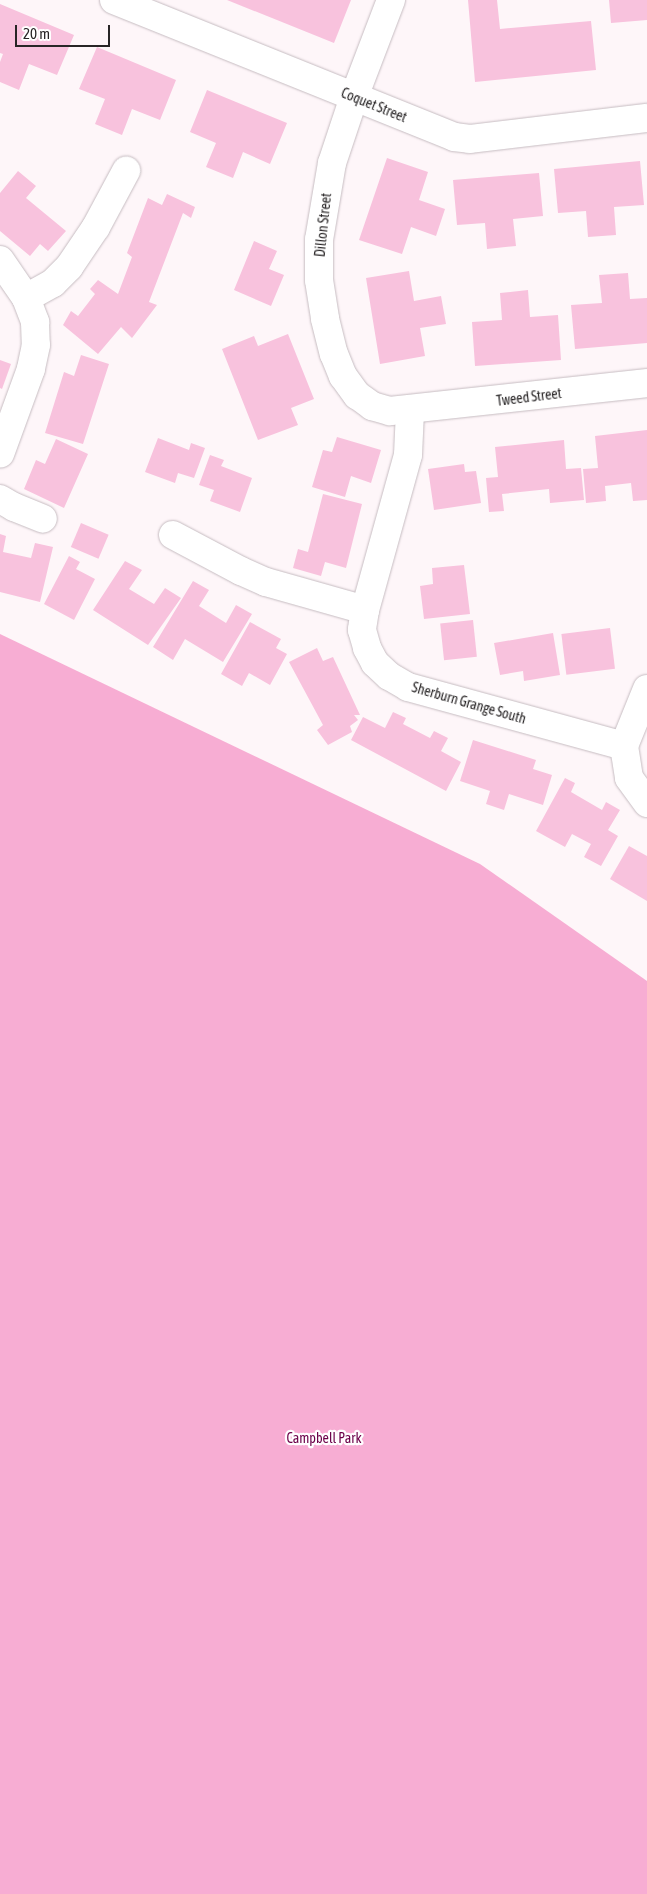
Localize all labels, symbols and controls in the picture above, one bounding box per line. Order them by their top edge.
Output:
scale bar [18,15,112,47]
text: 20 m [23,25,50,42]
street label: Coquet Street [339,84,409,126]
street label: Dillon Street [311,192,335,258]
street label: Tweed Street [495,385,563,409]
street label: Sherburn Grange South [410,679,528,727]
park label: Campbell Park [286,1430,362,1446]

